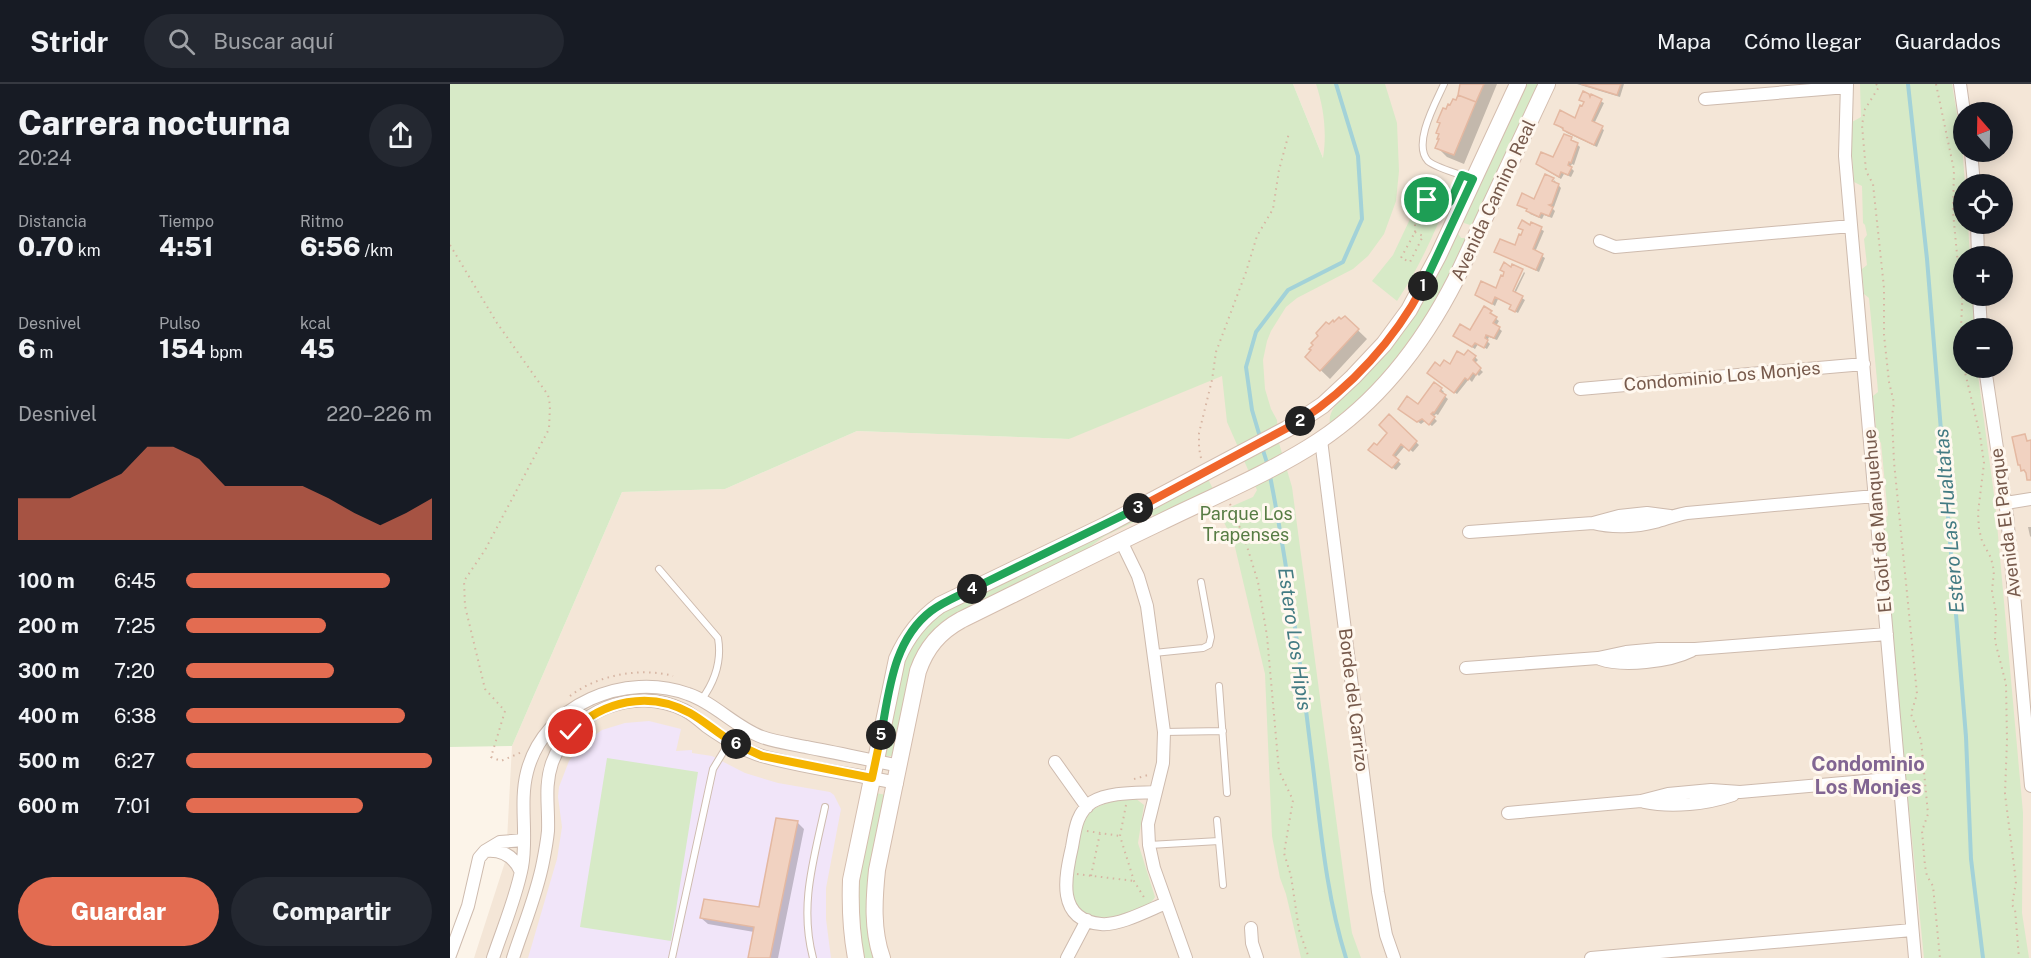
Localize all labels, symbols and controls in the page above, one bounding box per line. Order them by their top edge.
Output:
search box [144,14,564,68]
text: Stridr [30,25,108,58]
icon: search [165,25,198,58]
text: Buscar aquí [213,28,333,54]
text: Mapa [1657,29,1711,54]
text: Cómo llegar [1744,29,1862,54]
text: Guardados [1895,29,2001,54]
north arrow [1953,102,2013,162]
map controls [1953,102,2013,378]
text: Carrera nocturna [18,104,290,142]
button: share [369,104,432,167]
street label: Avenida Camino Real [1446,116,1540,284]
text: 20:24 [18,146,72,170]
pin [1401,174,1452,225]
button: locate [1953,174,2013,234]
icon: arrive [1410,183,1443,216]
text: Distancia [18,212,87,231]
text: Tiempo [159,212,214,231]
text: Ritmo [300,212,344,231]
text: 0.70 [18,231,74,262]
text: 4:51 [159,231,213,262]
text: 6:56 [300,231,361,262]
text: km [74,241,101,260]
text: /km [361,241,393,260]
button: + [1953,246,2013,306]
pin: 1 [1408,271,1438,301]
text: 1 [1420,276,1426,295]
text: Desnivel [18,314,81,333]
text: Pulso [159,314,200,333]
text: kcal [300,314,331,333]
button: − [1953,318,2013,378]
text: 6 [18,333,36,364]
text: 154 [159,333,206,364]
text: 45 [300,333,335,364]
text: m [36,343,53,362]
text: bpm [206,343,243,362]
street label: Condominio Los Monjes [1623,357,1821,395]
text: Desnivel [18,402,97,426]
text: 220–226 m [326,402,432,426]
pin: 2 [1285,406,1315,436]
text: 2 [1295,411,1305,430]
water label: Estero Las Hualtatas [1929,427,1969,614]
street label: El Golf de Manquehue [1859,428,1895,614]
street label: Avenida El Parque [1985,447,2025,599]
pin: 3 [1123,493,1153,523]
text: 3 [1133,498,1143,517]
park label: Parque Los Trapenses [1199,503,1293,545]
water label: Estero Los Hipis [1273,566,1317,712]
text: 100 m [18,569,75,593]
text: 6:45 [114,569,156,593]
pin: 4 [957,574,987,604]
text: 4 [967,579,977,598]
text: 200 m [18,614,79,638]
text: 7:25 [114,614,156,638]
street label: Borde del Carrizo [1335,627,1373,773]
text: 300 m [18,659,79,683]
text: 7:20 [114,659,155,683]
text: 400 m [18,704,79,728]
text: 6:38 [114,704,156,728]
pin [545,706,596,757]
icon: check [554,715,587,748]
pin: 5 [866,720,896,750]
text: 5 [876,725,886,744]
pin: 6 [721,729,751,759]
text: 6 [731,734,741,753]
text: 500 m [18,749,80,773]
text: 6:27 [114,749,155,773]
district label: Condominio Los Monjes [1811,752,1925,799]
text: 600 m [18,794,79,818]
text: 7:01 [114,794,151,818]
button: Guardar [18,877,219,946]
button: Compartir [231,877,432,946]

